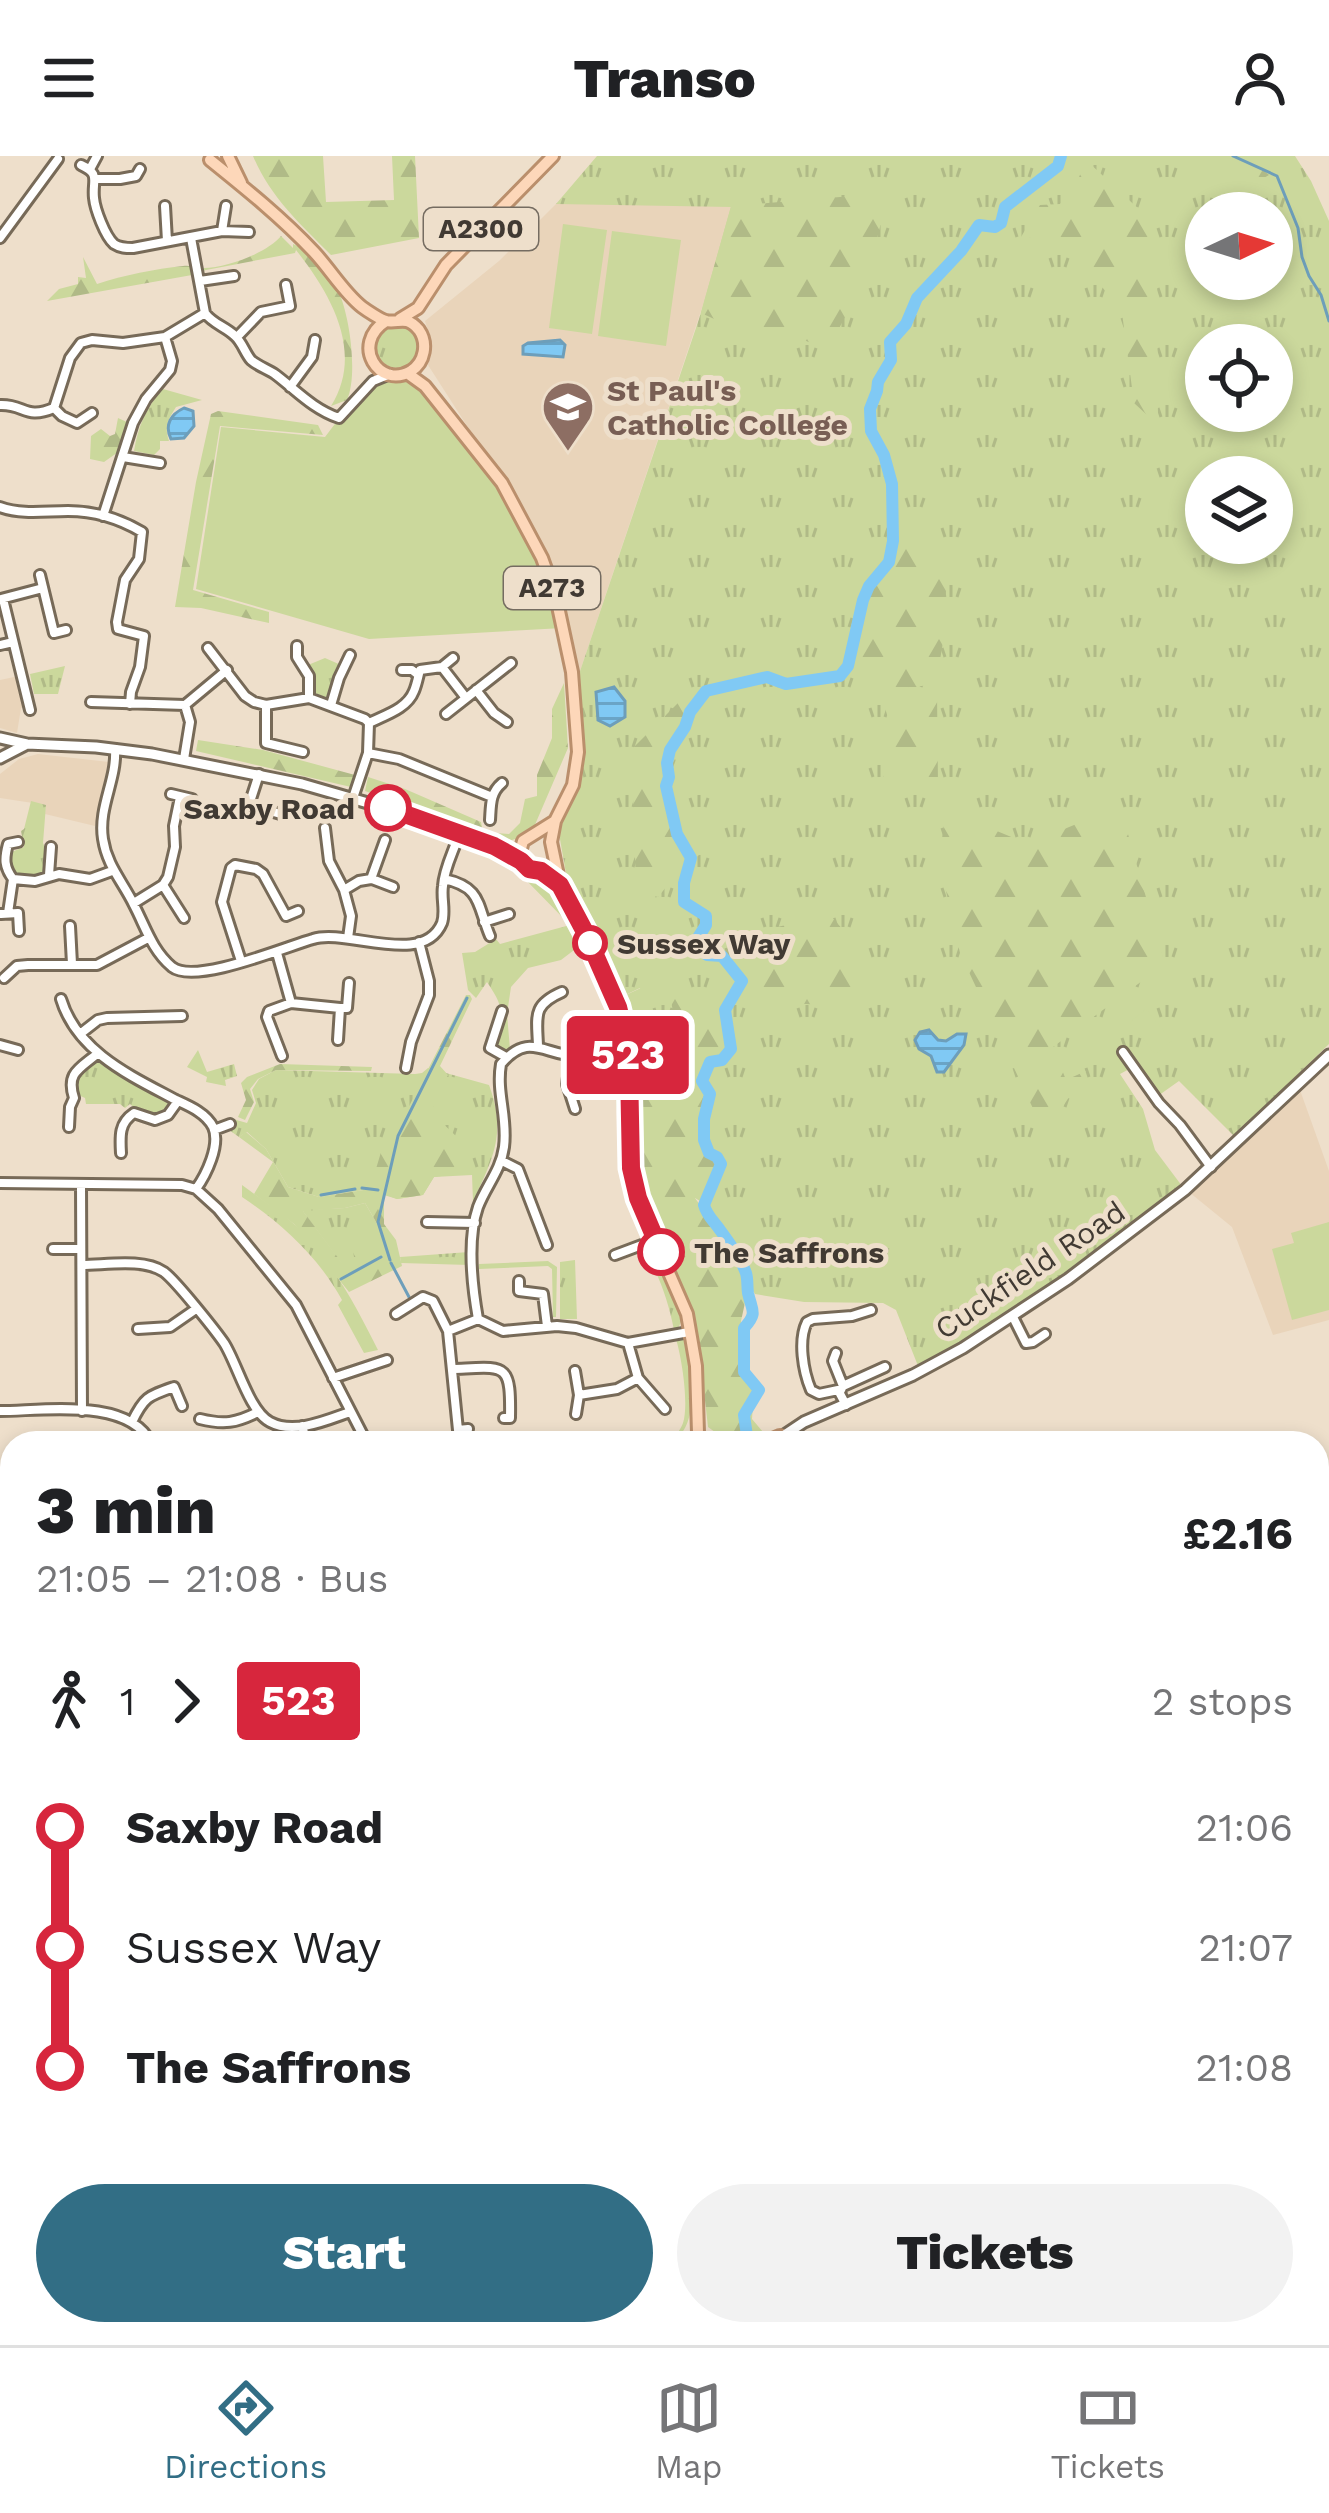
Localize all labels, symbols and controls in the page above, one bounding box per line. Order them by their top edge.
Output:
icon: menu [36,45,102,111]
icon: person [1227,45,1293,111]
text: Transo [573,47,756,110]
north arrow [1185,192,1293,300]
map controls [1185,192,1293,564]
road number: A2300 [424,208,538,250]
button: locate [1185,324,1293,432]
place label: St Paul's Catholic College [607,373,848,442]
school or university icon: St Paul's Catholic College [540,379,596,453]
button: layers [1185,456,1293,564]
road number: A273 [504,567,600,609]
marker: Saxby Road [366,786,410,830]
place label: Saxby Road [184,791,355,826]
place label: Sussex Way [617,926,791,961]
marker: Sussex Way [574,927,606,959]
line badge: 523 [559,1016,697,1094]
text: 523 [591,1030,665,1079]
street label: Cuckfield Road [928,1194,1132,1346]
marker: The Saffrons [639,1230,683,1274]
place label: The Saffrons [694,1235,884,1270]
text: 3 min [36,1472,216,1549]
text: £2.16 [1183,1507,1293,1560]
text: 21:05 – 21:08 · Bus [36,1556,388,1601]
icon: walk [36,1668,102,1734]
icon: forward [153,1668,219,1734]
text: 523 [261,1676,336,1725]
text: 1 [120,1679,135,1724]
text: 2 stops [1152,1679,1293,1724]
text: Saxby Road [126,1801,383,1854]
text: 21:06 [1196,1805,1293,1850]
text: Sussex Way [126,1921,381,1974]
text: 21:07 [1198,1925,1293,1970]
text: The Saffrons [126,2041,411,2094]
text: 21:08 [1195,2045,1293,2090]
button: Start [36,2184,653,2322]
button: Tickets [677,2184,1293,2322]
tab: Directions [164,2375,327,2486]
tab: Map [655,2375,722,2486]
tab: Tickets [1050,2375,1165,2486]

